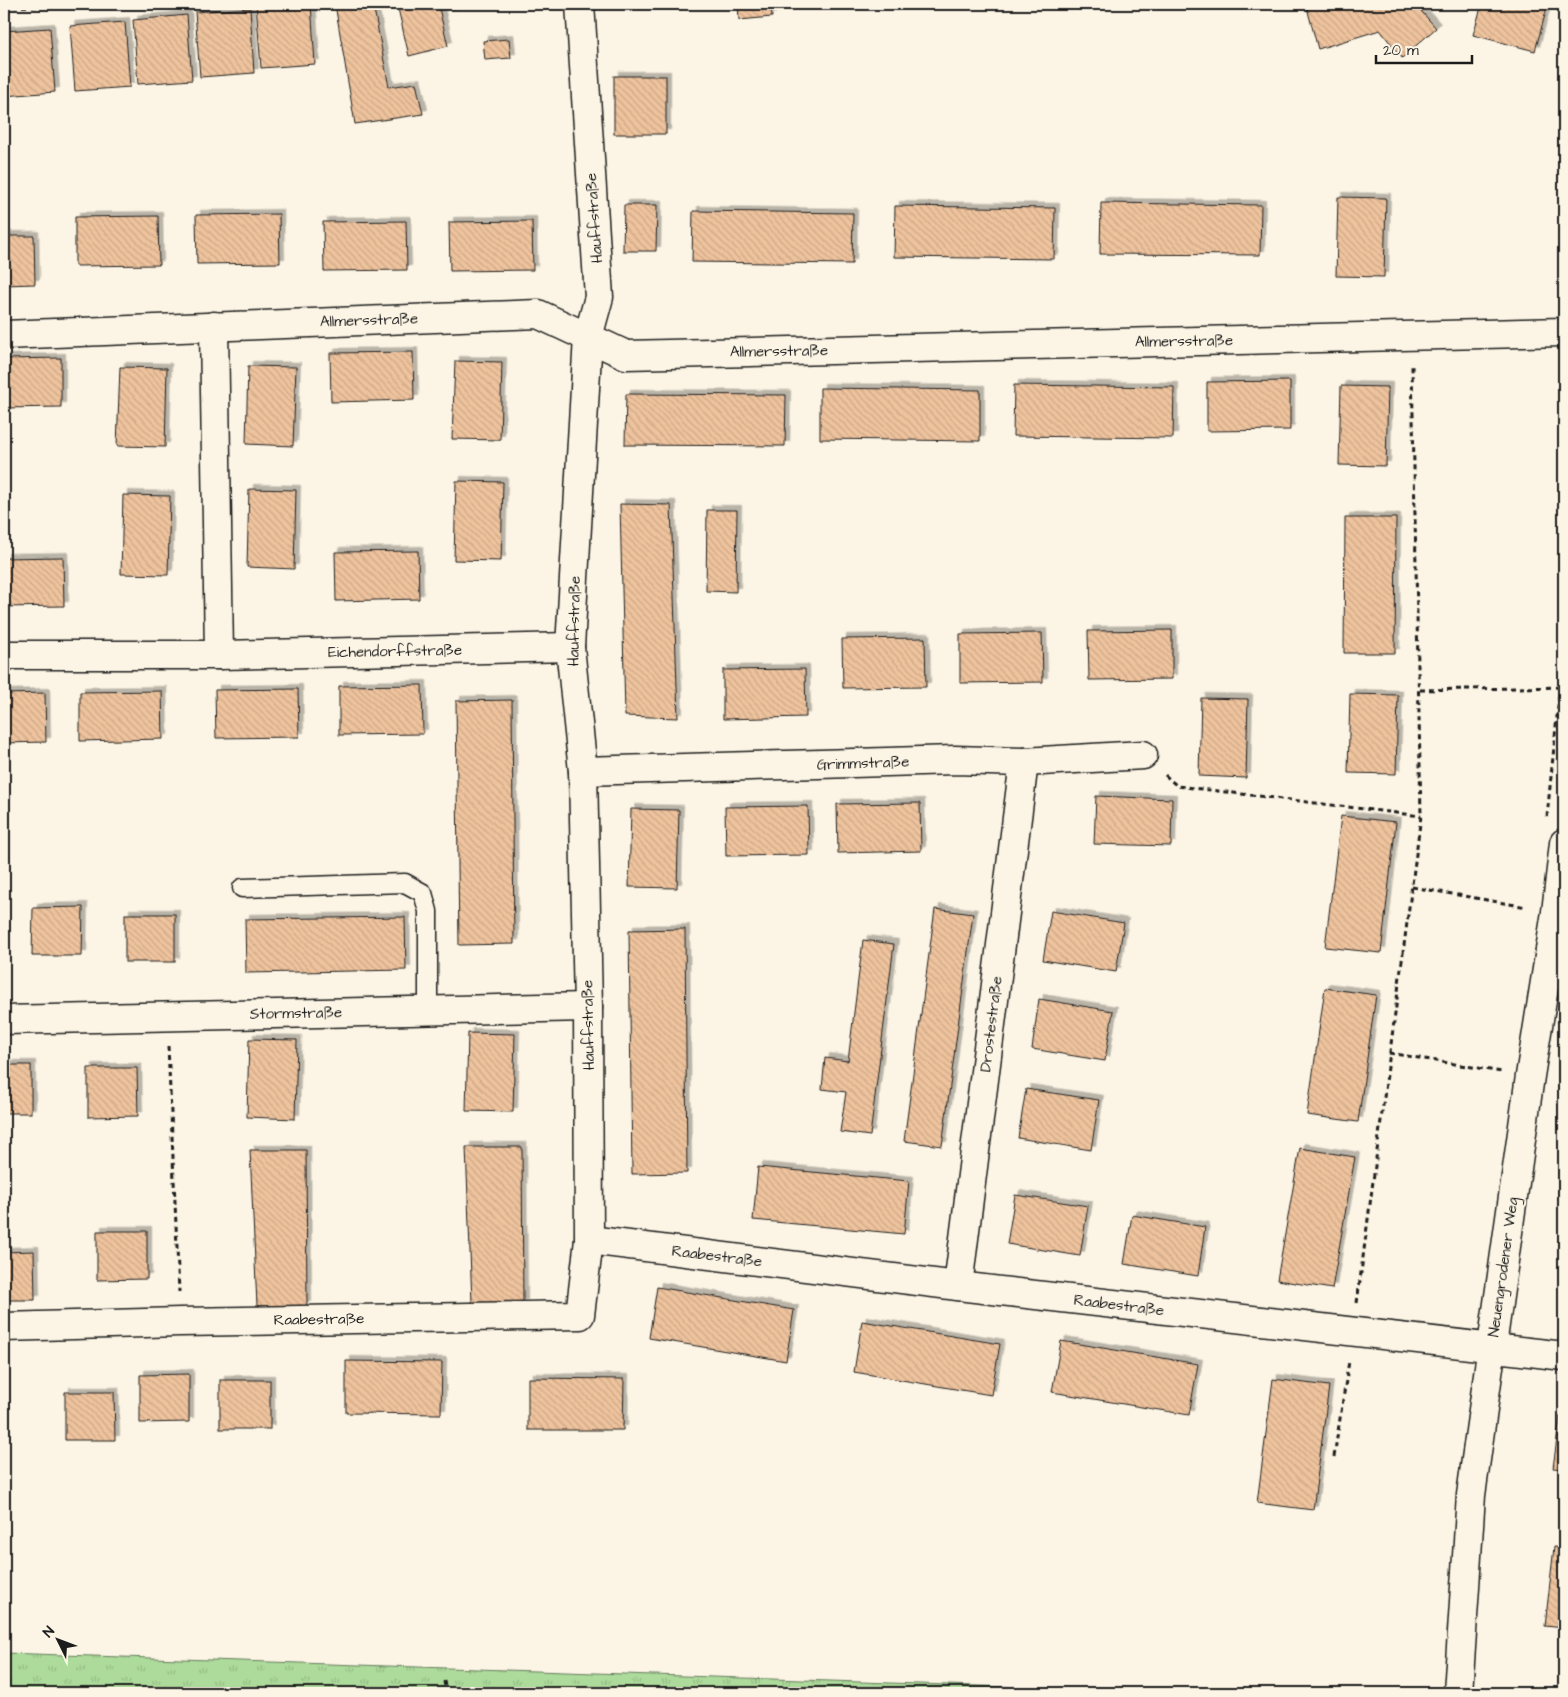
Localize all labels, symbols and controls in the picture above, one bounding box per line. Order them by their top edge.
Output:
scale bar [1376,32,1472,64]
text: 20 m [1383,40,1419,61]
street label: Hauffstraße [581,172,608,264]
street label: Allmersstraße [320,308,418,333]
street label: Allmersstraße [1135,330,1233,353]
street label: Allmersstraße [730,340,828,363]
street label: Hauffstraße [563,576,586,666]
street label: Eichendorffstraße [328,640,462,663]
street label: Grimmstraße [816,751,910,776]
street label: Drostestraße [975,975,1008,1073]
street label: Hauffstraße [577,980,600,1070]
street label: Stormstraße [250,1002,342,1025]
street label: Neuengrodener Weg [1483,1196,1525,1338]
street label: Raabestraße [671,1241,763,1272]
street label: Raabestraße [1073,1290,1165,1321]
street label: Raabestraße [273,1308,365,1331]
north arrow [32,1614,82,1664]
text: N [39,1622,60,1642]

